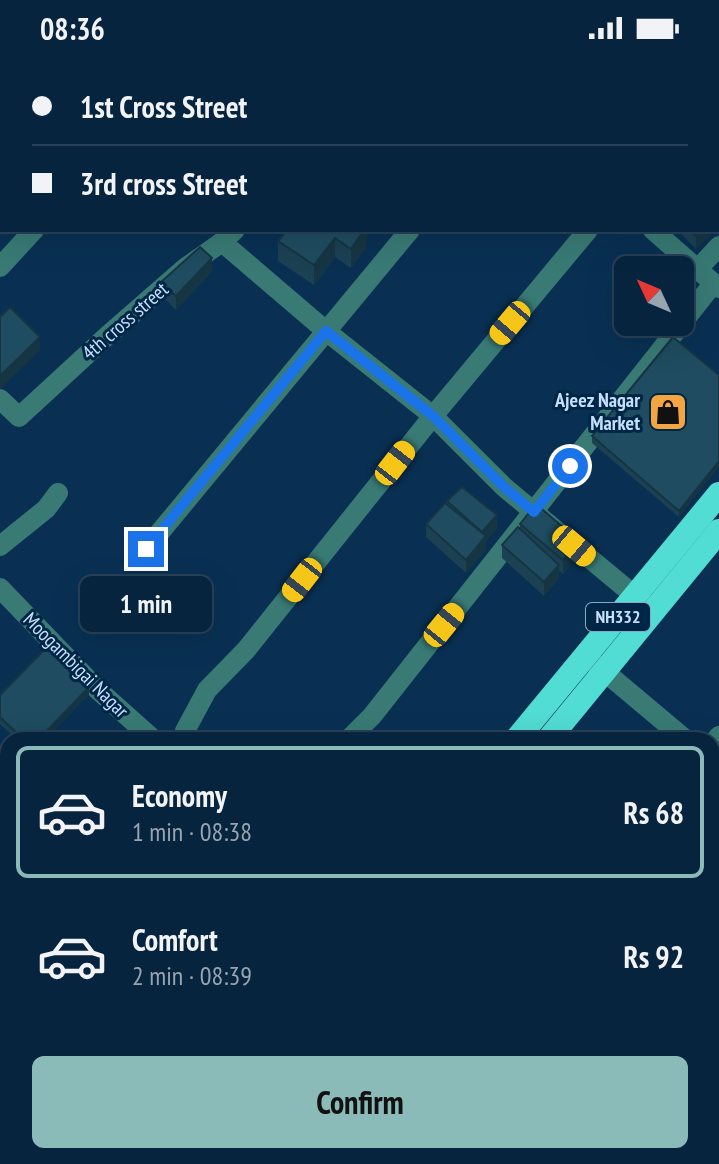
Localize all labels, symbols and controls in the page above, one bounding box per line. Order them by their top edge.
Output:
text: 08:36 [40,9,105,48]
text: 1st Cross Street [80,87,247,126]
text: 3rd cross Street [80,164,248,203]
north arrow [614,256,694,336]
map controls [614,256,694,336]
street label: 4th cross street [76,276,174,366]
car [485,297,535,349]
place label: Ajeez Nagar Market [554,387,640,436]
shop icon: Ajeez Nagar Market [647,391,689,433]
car [371,437,419,489]
route start [552,448,588,484]
car [548,521,600,571]
route end [128,531,164,567]
car [278,554,326,606]
callout: 1 min [80,577,212,633]
text: 1 min [120,587,172,620]
car [420,599,468,651]
road number: NH332 [586,603,650,631]
street label: Moogambigai Nagar [18,607,135,724]
icon: car [36,776,108,848]
text: Economy [132,776,227,815]
text: Rs 68 [624,793,684,832]
text: 1 min · 08:38 [132,815,252,848]
icon: car [36,920,108,992]
text: Comfort [132,920,218,959]
text: Rs 92 [624,937,684,976]
text: 2 min · 08:39 [132,959,252,992]
button: Confirm [32,1056,688,1148]

